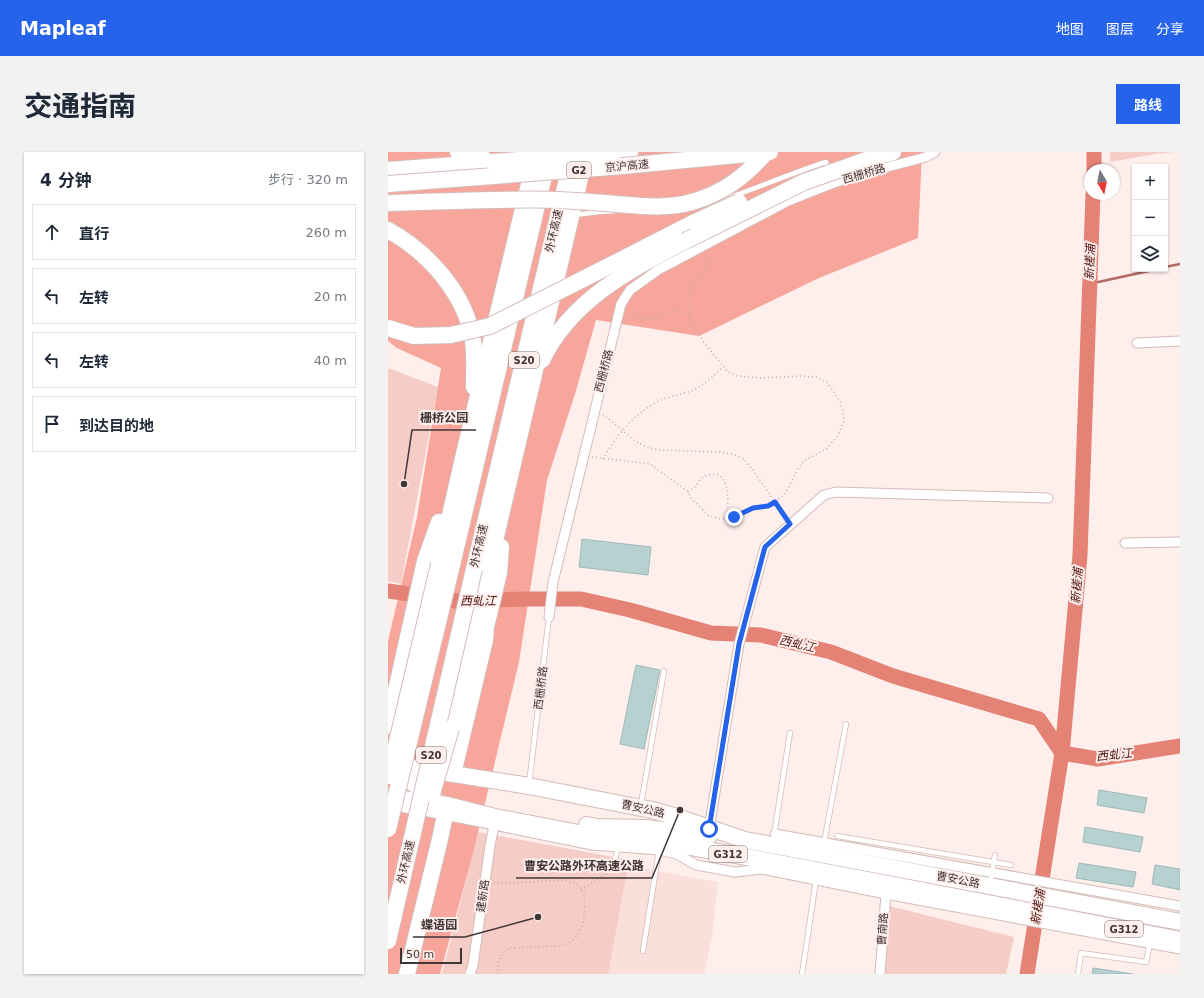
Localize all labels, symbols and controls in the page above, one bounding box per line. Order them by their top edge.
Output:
text: Mapleaf [20,17,106,39]
text: 地图 [1056,21,1084,37]
text: 图层 [1106,21,1134,37]
text: 分享 [1156,21,1184,37]
button: 路线 [1116,84,1180,124]
text: 交通指南 [24,90,136,123]
street label: 京沪高速 [605,158,649,174]
road number: G2 [567,162,591,178]
street label: 西栅桥路 [841,162,887,186]
north arrow [1084,164,1120,200]
map controls [1132,164,1168,272]
button: + [1132,164,1168,200]
text: 4 分钟 [40,170,92,190]
text: 步行 · 320 m [268,172,348,187]
button: − [1132,200,1168,236]
street label: 外环高速 [543,208,565,254]
icon: ahead [41,221,63,243]
text: 直行 [79,225,109,243]
text: 260 m [305,225,347,240]
button: layers [1132,236,1168,272]
water label: 新槎浦 [1082,242,1098,280]
icon: left [41,285,63,307]
text: 左转 [79,289,109,307]
text: 20 m [314,289,347,304]
street label: 西栅桥路 [592,348,616,394]
icon: left [41,349,63,371]
road number: S20 [509,352,539,368]
text: 左转 [79,353,109,371]
text: 40 m [314,353,347,368]
callout: 栅桥公园 [412,406,476,430]
text: 栅桥公园 [420,411,468,425]
icon: arrive [41,413,63,435]
text: 到达目的地 [79,417,154,435]
route end [725,508,743,526]
street label: 外环高速 [468,523,490,569]
water label: 新槎浦 [1068,565,1086,605]
water label: 西虬江 [460,594,498,608]
water label: 西虬江 [778,633,818,655]
street label: 西栅桥路 [532,665,550,711]
water label: 西虬江 [1095,746,1135,764]
road number: S20 [416,747,446,763]
street label: 曹安公路 [620,798,666,820]
route start [700,820,718,838]
street label: 外环高速 [395,839,417,885]
road number: G312 [709,846,747,862]
callout: 曹安公路外环高速公路 [516,854,652,878]
text: 曹安公路外环高速公路 [524,859,644,873]
street label: 曹安公路 [935,869,981,891]
street label: 建新路 [474,879,492,913]
water label: 新槎浦 [1028,886,1048,926]
street label: 曹南路 [875,912,891,946]
callout: 蝶语园 [413,913,465,937]
text: 蝶语园 [421,918,457,932]
road number: G312 [1105,921,1143,937]
scale bar [400,946,462,965]
text: 50 m [406,948,434,961]

